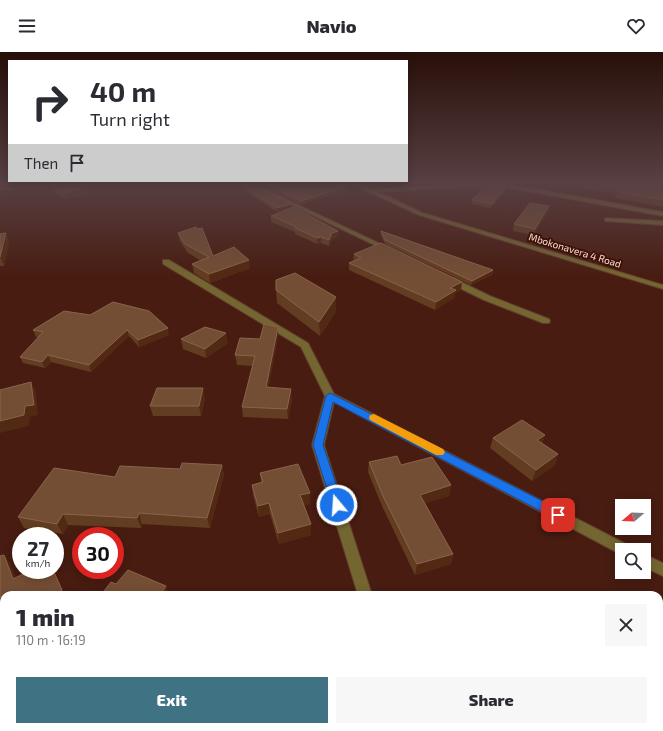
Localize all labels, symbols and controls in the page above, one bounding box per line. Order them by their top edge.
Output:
icon: menu [16,15,38,37]
text: Navio [306,15,357,37]
icon: heart [625,15,647,37]
text: 40 m [90,74,156,108]
icon: right [24,76,76,128]
text: Turn right [90,108,170,130]
icon: arrive [66,152,88,174]
text: Then [24,154,58,172]
street label: Mbokonavera 4 Road [527,230,623,270]
position arrow [316,484,358,526]
pin [541,498,575,532]
north arrow [615,499,651,535]
map controls [615,499,651,579]
icon: arrive [547,504,569,526]
speed limit sign: 30 [72,527,124,579]
text: 27 [27,536,49,560]
button: search [615,543,651,579]
text: km/h [26,557,50,569]
text: 1 min [16,602,75,631]
button: close [605,604,647,646]
text: 110 m · 16:19 [16,632,86,648]
button: Exit [16,677,328,723]
button: Share [336,677,647,723]

